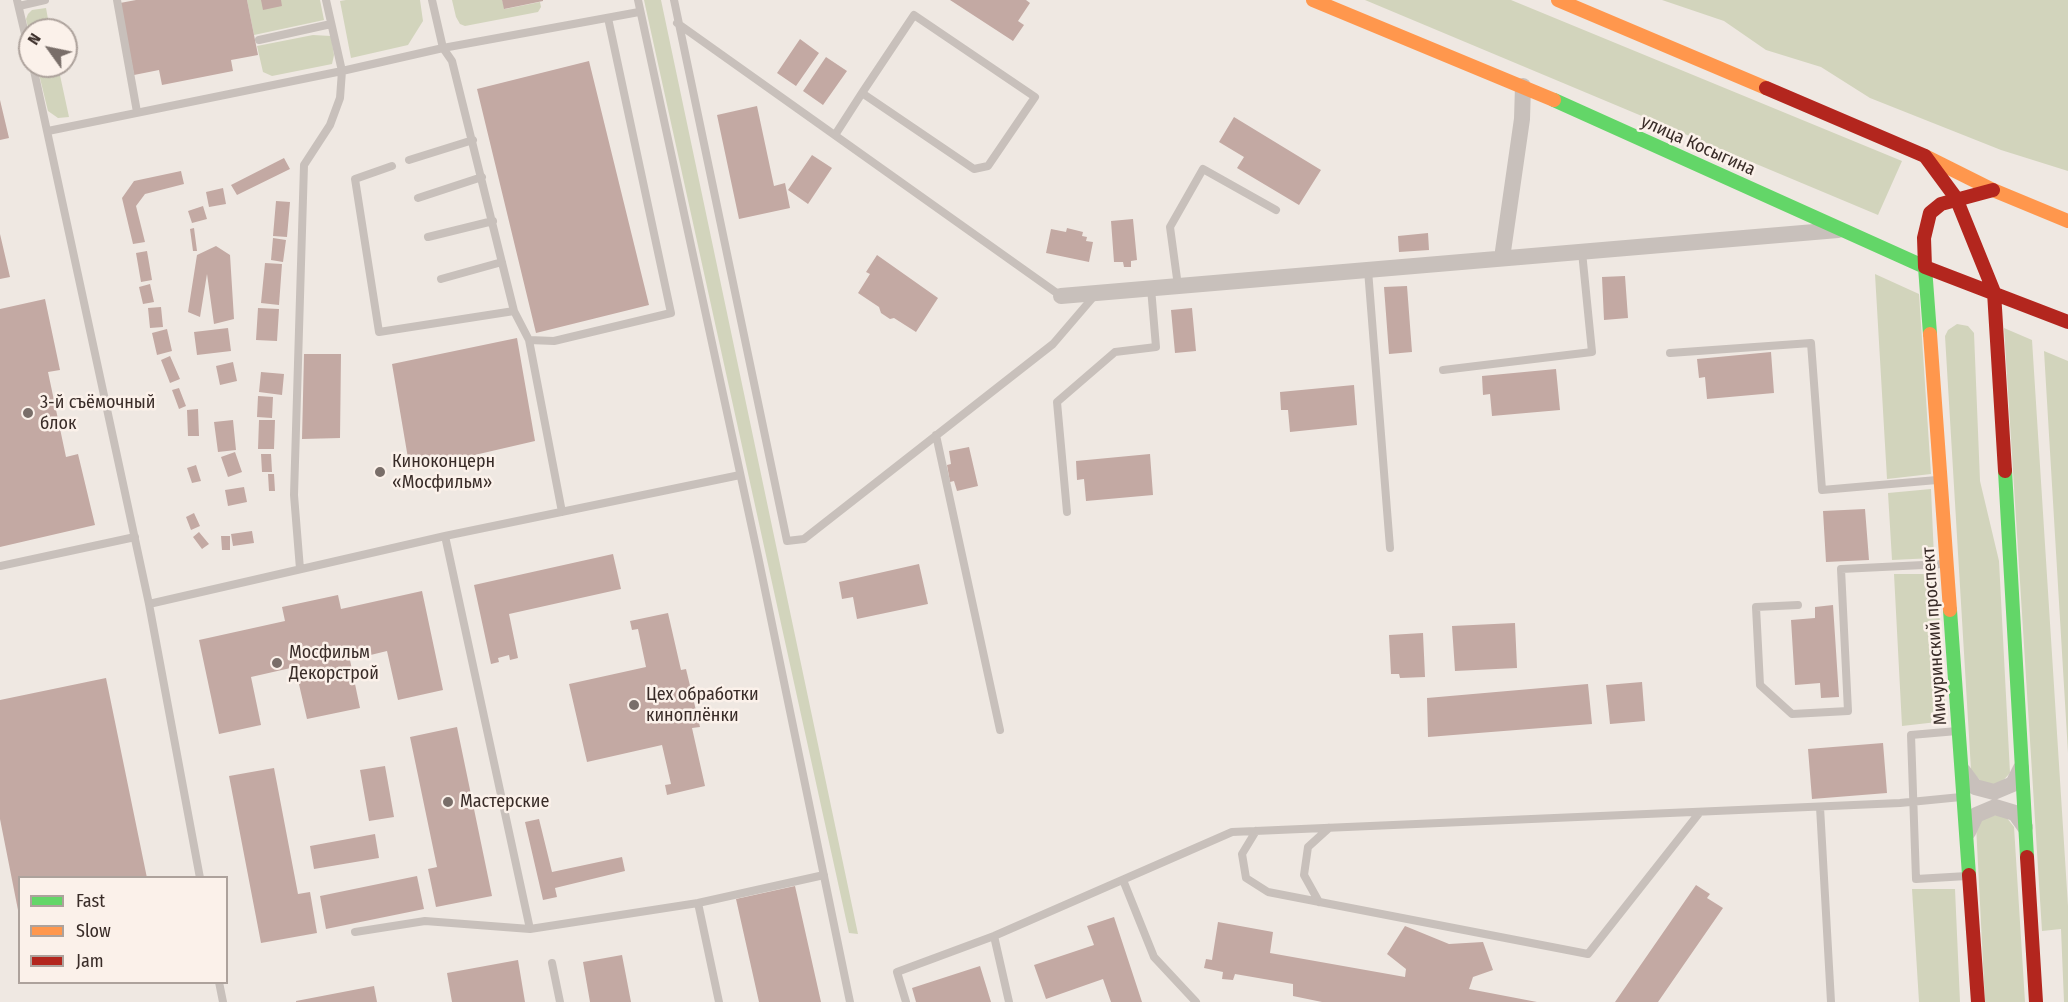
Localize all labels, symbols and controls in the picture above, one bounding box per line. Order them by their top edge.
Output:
north arrow [18,18,78,78]
text: N [24,30,45,48]
street label: улица Косыгина [1637,111,1759,181]
place label: 3-й съёмочный блок [40,392,156,434]
marker: 3-й съёмочный блок [21,406,35,420]
place label: Киноконцерн «Мосфильм» [392,451,495,494]
marker: Киноконцерн «Мосфильм» [373,465,387,479]
street label: Мичуринский проспект [1918,546,1952,726]
place label: Мосфильм Декорстрой [289,642,379,684]
marker: Мосфильм Декорстрой [270,656,284,670]
place label: Цех обработки киноплёнки [646,684,759,726]
marker: Цех обработки киноплёнки [627,698,641,712]
place label: Мастерские [460,791,549,813]
marker: Мастерские [441,795,455,809]
legend [18,876,228,984]
text: Fast [76,890,105,912]
text: Slow [76,920,111,942]
text: Jam [76,950,104,972]

